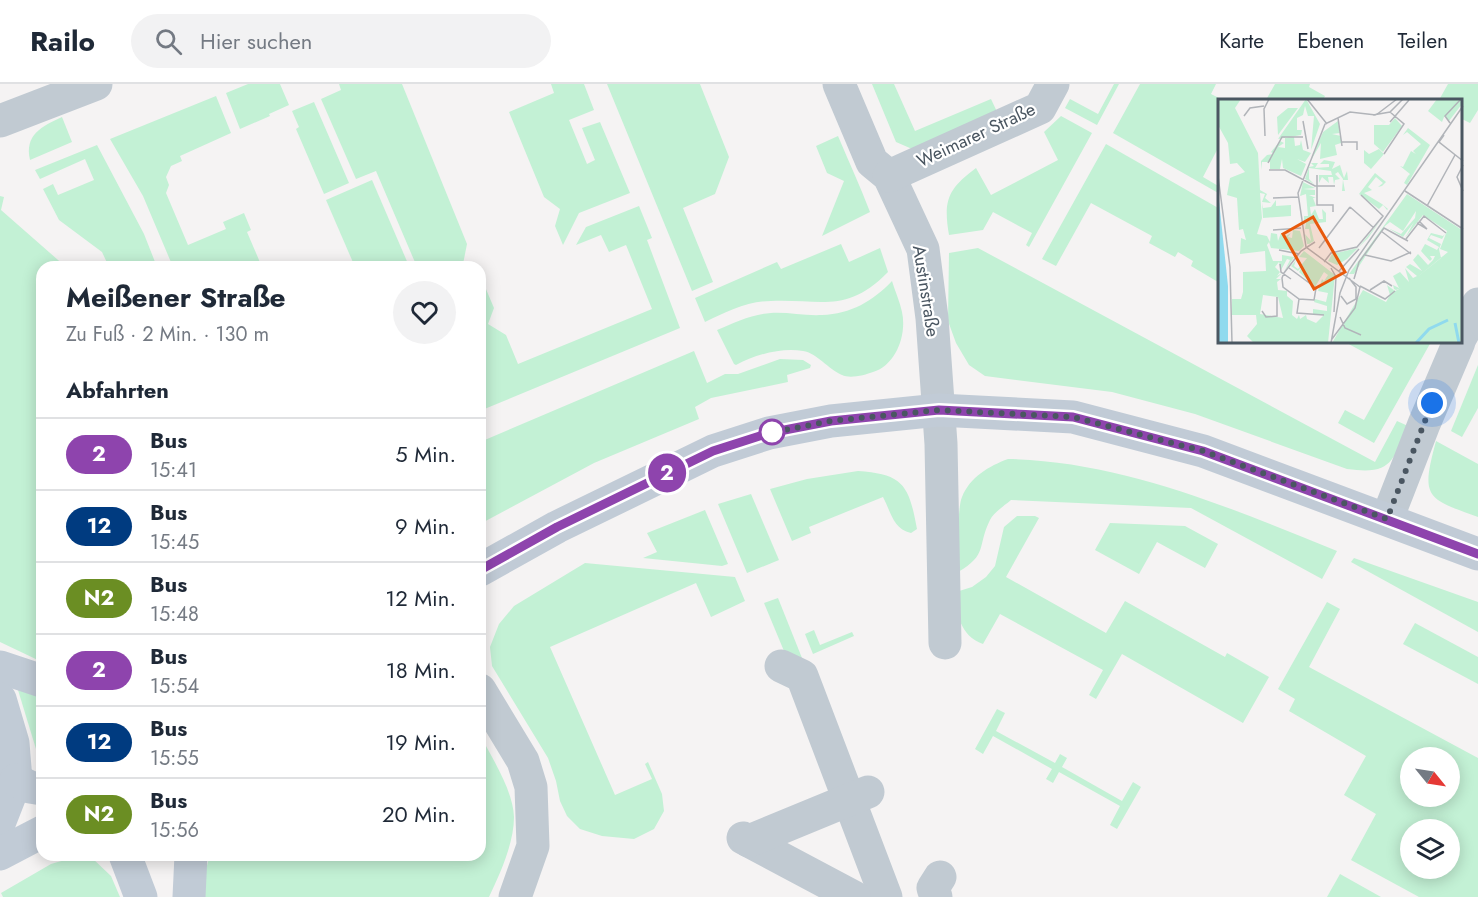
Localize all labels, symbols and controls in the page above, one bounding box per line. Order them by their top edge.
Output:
search box [131,14,551,68]
text: Railo [30,21,95,62]
icon: search [152,25,185,58]
text: Hier suchen [200,25,312,57]
text: Karte [1219,26,1264,56]
text: Ebenen [1297,26,1364,56]
text: Teilen [1397,26,1448,56]
street label: Weimarer Straße [912,96,1040,174]
inset map [1218,99,1463,344]
street label: Austinstraße [906,243,946,339]
text: Meißener Straße [66,277,286,318]
button: heart [393,281,456,344]
text: Zu Fuß · 2 Min. · 130 m [66,320,269,349]
text: Abfahrten [66,374,169,406]
your location [1417,388,1447,418]
unlabelled marker [759,419,785,445]
text: Bus [150,424,187,456]
text: 5 Min. [395,438,456,470]
text: 2 [92,439,106,469]
line badge: 2 [648,454,686,492]
text: 15:41 [150,456,197,485]
text: 2 [660,458,674,488]
text: Bus [150,496,187,528]
text: 9 Min. [395,510,456,542]
text: 12 [87,511,111,541]
text: 15:45 [150,528,199,557]
text: Bus [150,568,187,600]
text: 12 Min. [385,582,456,614]
text: N2 [84,583,114,613]
text: 15:48 [150,600,199,629]
text: Bus [150,640,187,672]
text: 18 Min. [386,654,456,686]
text: 2 [92,655,106,685]
text: 15:54 [150,672,199,701]
text: Bus [150,712,187,744]
text: 19 Min. [385,726,456,758]
text: 12 [87,727,111,757]
text: 15:55 [150,744,199,773]
north arrow [1400,747,1460,807]
map controls [1400,747,1460,879]
text: Bus [150,784,187,816]
text: 20 Min. [382,798,456,830]
text: N2 [84,799,114,829]
text: 15:56 [150,816,199,845]
button: layers [1400,819,1460,879]

